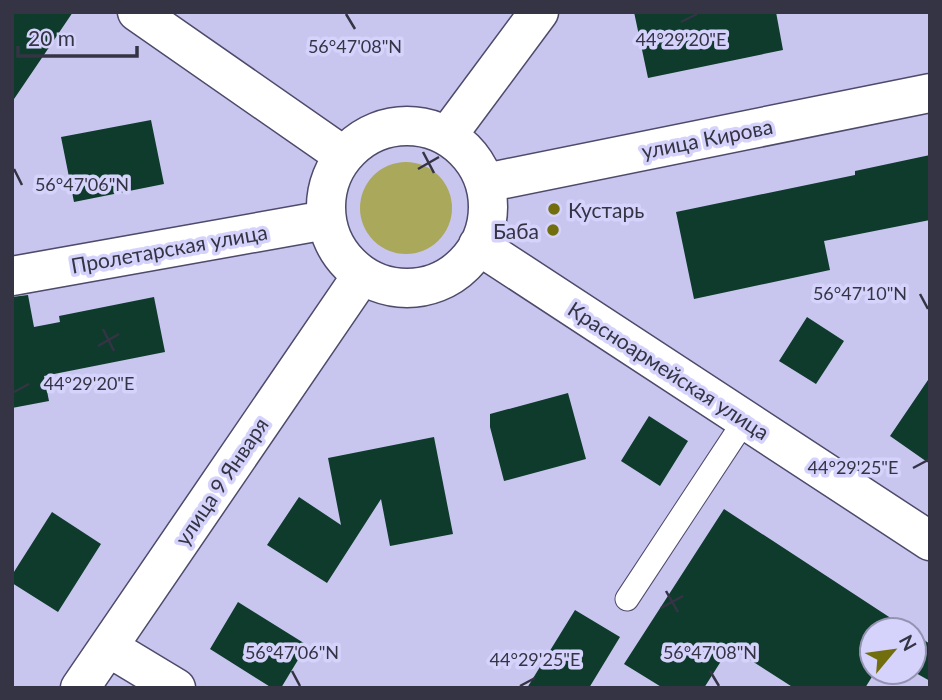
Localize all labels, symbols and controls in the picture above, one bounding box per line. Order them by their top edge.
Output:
scale bar [18,14,136,58]
text: 20 m [28,25,75,50]
text: 44°29'20"E [636,28,726,50]
text: 56°47'08"N [308,35,402,57]
street label: улица Кирова [639,113,775,163]
text: 56°47'06"N [35,173,129,195]
place label: Кустарь [568,197,644,222]
marker: Кустарь [546,201,562,217]
street label: Пролетарская улица [69,218,269,278]
place label: Баба [493,218,539,243]
marker: Баба [545,222,561,238]
text: 56°47'10"N [813,282,907,304]
street label: Красноармейская улица [564,296,774,444]
text: 44°29'20"E [44,372,134,394]
street label: улица 9 Января [169,412,273,550]
text: 44°29'25"E [808,456,898,478]
north arrow [858,616,928,686]
text: N [895,631,922,654]
text: 56°47'06"N [245,641,339,663]
text: 56°47'08"N [663,641,757,663]
text: 44°29'25"E [490,648,580,670]

